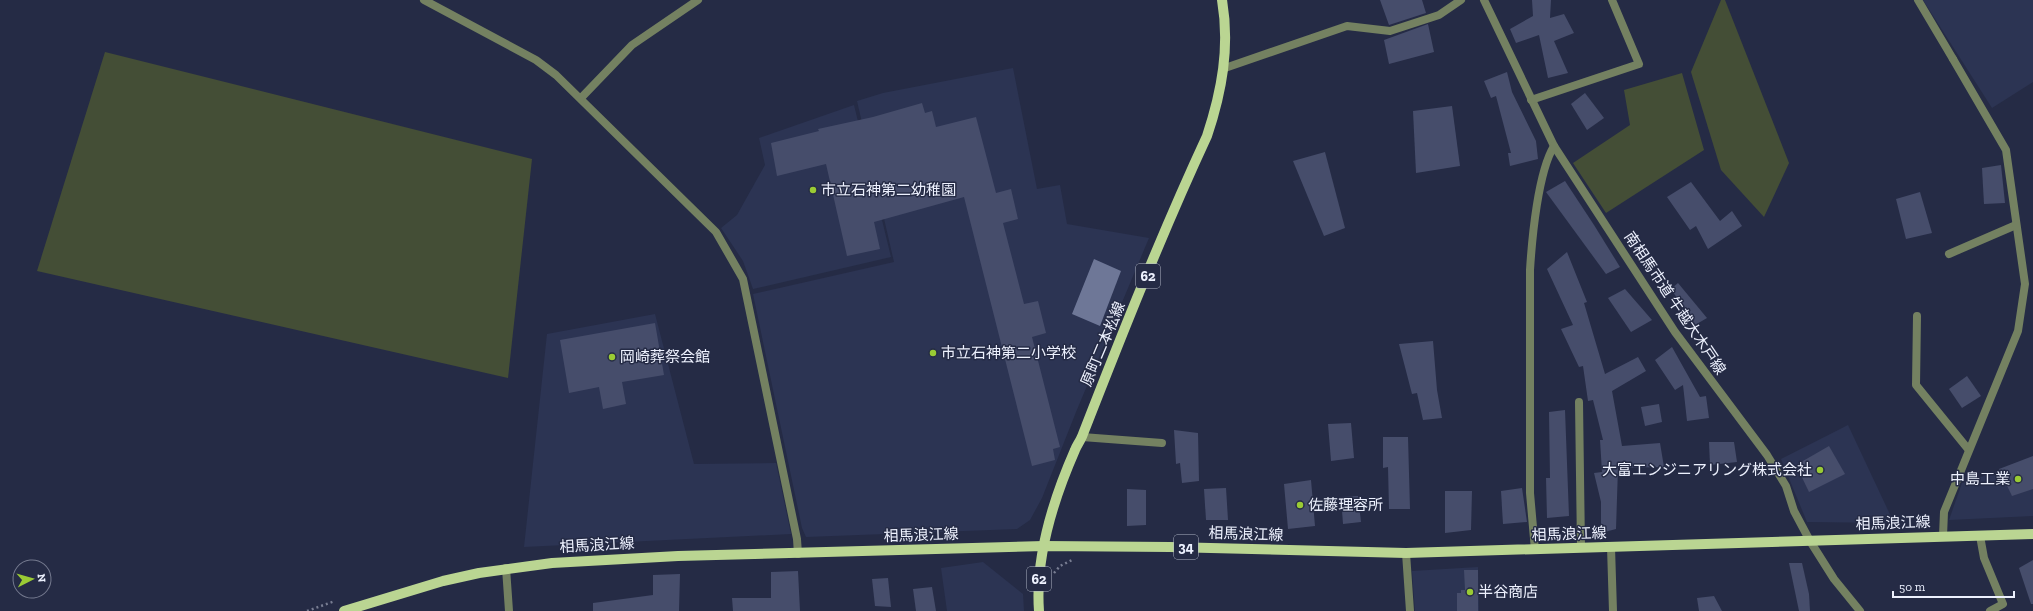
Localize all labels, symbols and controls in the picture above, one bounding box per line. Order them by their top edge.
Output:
place label: 市立石神第二幼稚園 [821,181,956,199]
marker: 市立石神第二幼稚園 [808,185,818,195]
street label: 南相馬市道 牛越大木戸線 [1620,228,1730,378]
road number: 62 [1136,264,1160,288]
street label: 原町二本松線 [1077,299,1129,389]
place label: 市立石神第二小学校 [941,344,1076,362]
place label: 岡崎葬祭会館 [620,348,710,366]
marker: 市立石神第二小学校 [928,348,938,358]
marker: 岡崎葬祭会館 [607,352,617,362]
place label: 大富エンジニアリング株式会社 [1602,461,1812,479]
marker: 大富エンジニアリング株式会社 [1815,465,1825,475]
place label: 中島工業 [1950,470,2010,488]
marker: 中島工業 [2013,474,2023,484]
place label: 佐藤理容所 [1308,496,1383,514]
marker: 佐藤理容所 [1295,500,1305,510]
street label: 相馬浪江線 [1855,513,1931,533]
street label: 相馬浪江線 [1208,524,1284,544]
street label: 相馬浪江線 [1531,524,1607,544]
street label: 相馬浪江線 [883,525,959,545]
street label: 相馬浪江線 [559,534,635,556]
road number: 34 [1174,535,1198,559]
north arrow [12,559,52,599]
road number: 62 [1027,567,1051,591]
text: N [35,573,48,583]
scale bar [1893,573,2014,599]
text: 50 m [1899,580,1926,594]
place label: 半谷商店 [1478,583,1538,601]
marker: 半谷商店 [1465,587,1475,597]

